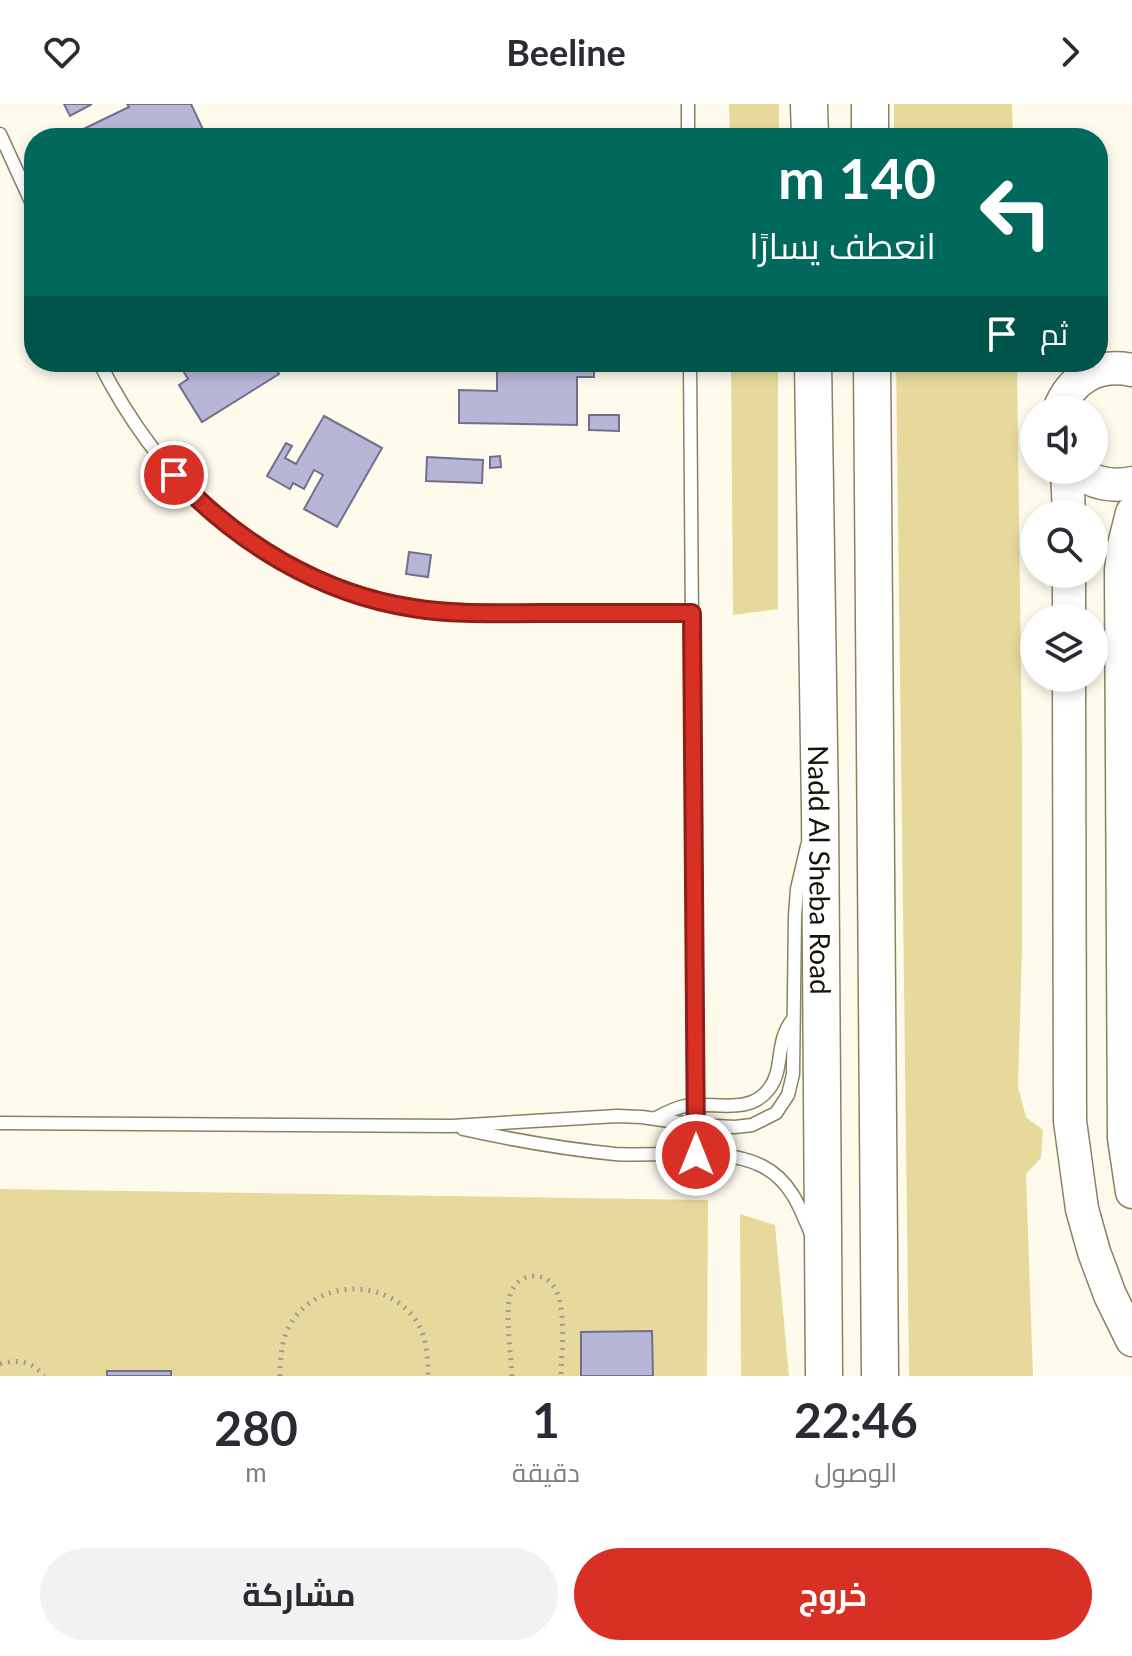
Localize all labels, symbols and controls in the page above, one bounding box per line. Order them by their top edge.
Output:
icon: heart [40,30,84,74]
text: Beeline [506,30,626,74]
icon: forward [1048,30,1092,74]
text: 140 m [778,144,936,211]
icon: left [964,160,1068,264]
text: انعطف يسارًا [749,223,936,267]
icon: arrive [980,312,1024,356]
text: ثم [1040,315,1068,351]
map controls [1020,396,1108,692]
button: sound [1020,396,1108,484]
pin [140,441,208,509]
icon: arrive [152,453,196,497]
button: search [1020,500,1108,588]
button: layers [1020,604,1108,692]
street label: Nadd Al Sheba Road [802,745,838,995]
position arrow [654,1113,738,1197]
text: 1 [532,1391,560,1448]
text: 22:46 [794,1391,918,1448]
text: 280 [214,1399,298,1456]
text: m [245,1456,267,1488]
text: دقيقة [512,1456,580,1488]
text: الوصول [814,1456,897,1488]
button: مشاركة [40,1548,558,1640]
button: خروج [574,1548,1092,1640]

